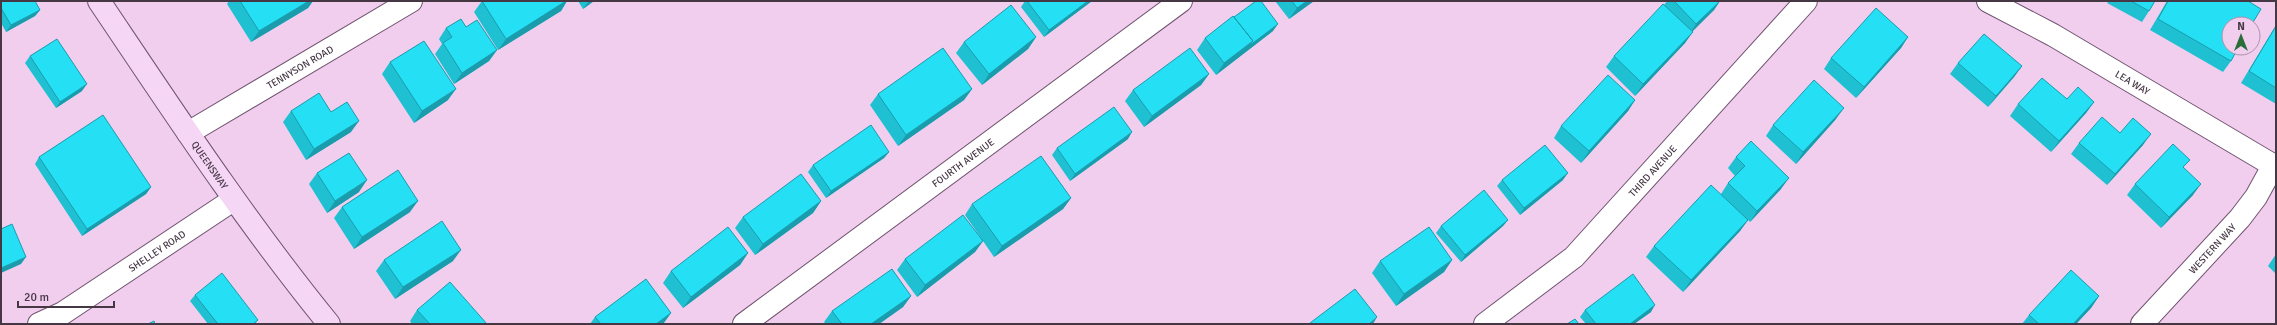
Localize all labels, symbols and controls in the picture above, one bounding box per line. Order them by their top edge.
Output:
north arrow [2221,16,2261,56]
text: N [2237,20,2245,33]
street label: TENNYSON ROAD [265,43,336,92]
street label: LEA WAY [2113,68,2152,98]
street label: FOURTH AVENUE [930,136,997,190]
street label: QUEENSWAY [189,139,230,192]
street label: THIRD AVENUE [1627,143,1680,200]
street label: WESTERN WAY [2187,221,2239,277]
street label: SHELLEY ROAD [126,228,188,275]
scale bar [18,283,114,309]
text: 20 m [24,290,49,305]

